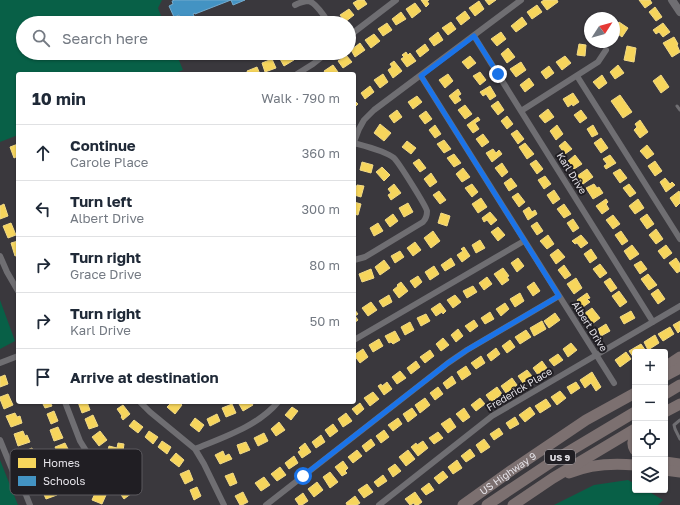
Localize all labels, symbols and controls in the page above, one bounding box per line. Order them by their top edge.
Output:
north arrow [584,12,620,48]
search box [16,16,356,60]
icon: search [30,27,52,49]
text: Search here [62,29,148,47]
route end [489,65,507,83]
text: 10 min [32,88,86,109]
text: Walk · 790 m [261,90,340,106]
text: Continue [70,136,136,154]
icon: ahead [32,142,54,164]
text: 360 m [302,145,340,161]
street label: Karl Drive [555,150,590,196]
text: Carole Place [70,154,148,170]
text: Turn left [70,192,132,210]
icon: left [32,198,54,220]
text: 300 m [302,201,340,217]
text: Albert Drive [70,210,144,226]
text: Turn right [70,248,141,266]
icon: right [32,254,54,276]
text: 80 m [309,257,340,273]
text: Grace Drive [70,266,142,282]
street label: Albert Drive [570,299,610,354]
text: Turn right [70,304,141,322]
icon: right [32,310,54,332]
text: 50 m [310,313,340,329]
text: Karl Drive [70,322,131,338]
map controls [632,349,668,493]
button: + [632,349,668,385]
street label: Frederick Place [484,365,554,413]
icon: arrive [32,366,54,388]
text: Arrive at destination [70,368,219,386]
button: − [632,385,668,421]
button: locate [632,421,668,457]
legend [10,449,142,495]
street label: US Highway 9 [477,449,538,497]
road number: US 9 [545,450,575,464]
text: Homes [43,456,80,469]
button: layers [632,457,668,493]
route start [294,467,312,485]
text: Schools [43,474,86,487]

